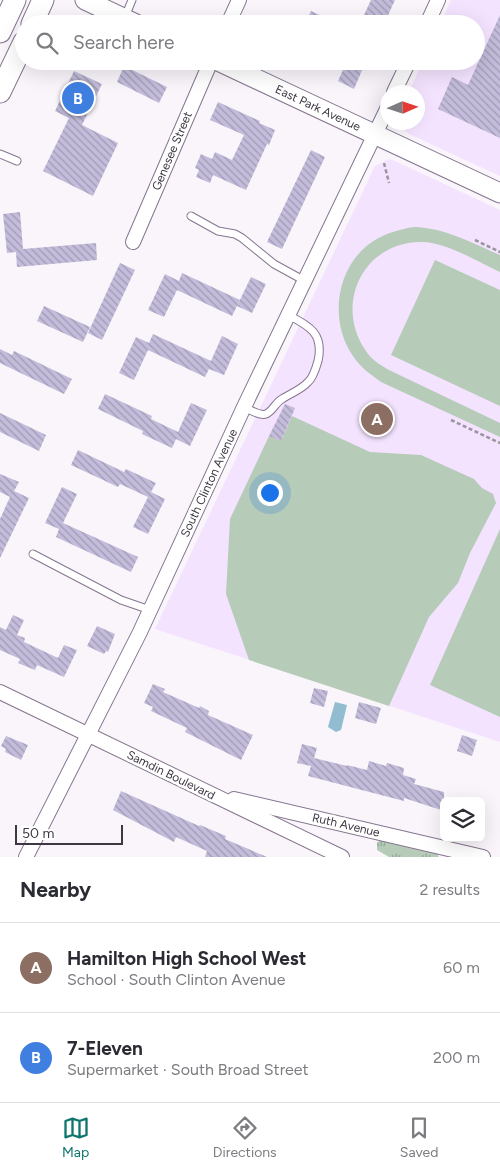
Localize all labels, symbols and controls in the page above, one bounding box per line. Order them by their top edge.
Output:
search box [15,15,485,70]
icon: search [33,29,61,57]
text: Search here [73,31,175,54]
pin: B [62,79,94,117]
street label: East Park Avenue [273,82,363,134]
north arrow [380,85,425,130]
street label: Genesee Street [149,109,195,192]
pin: A [361,400,393,438]
street label: South Clinton Avenue [178,426,240,539]
your location [257,480,283,506]
street label: Samdin Boulevard [125,748,217,802]
map controls [440,797,485,842]
button: layers [440,797,485,842]
street label: Ruth Avenue [311,810,382,840]
scale bar [15,822,122,845]
text: 50 m [22,825,54,842]
text: Nearby [20,877,91,902]
text: 2 results [420,880,480,899]
text: Hamilton High School West [67,947,306,970]
text: A [30,958,42,977]
text: 60 m [443,958,480,977]
text: School · South Clinton Avenue [67,970,285,989]
text: 7-Eleven [67,1037,143,1060]
text: B [31,1048,41,1067]
text: 200 m [433,1048,480,1067]
text: Supermarket · South Broad Street [67,1060,309,1079]
tab: Map [62,1114,90,1161]
tab: Directions [213,1114,277,1161]
tab: Saved [400,1114,438,1161]

